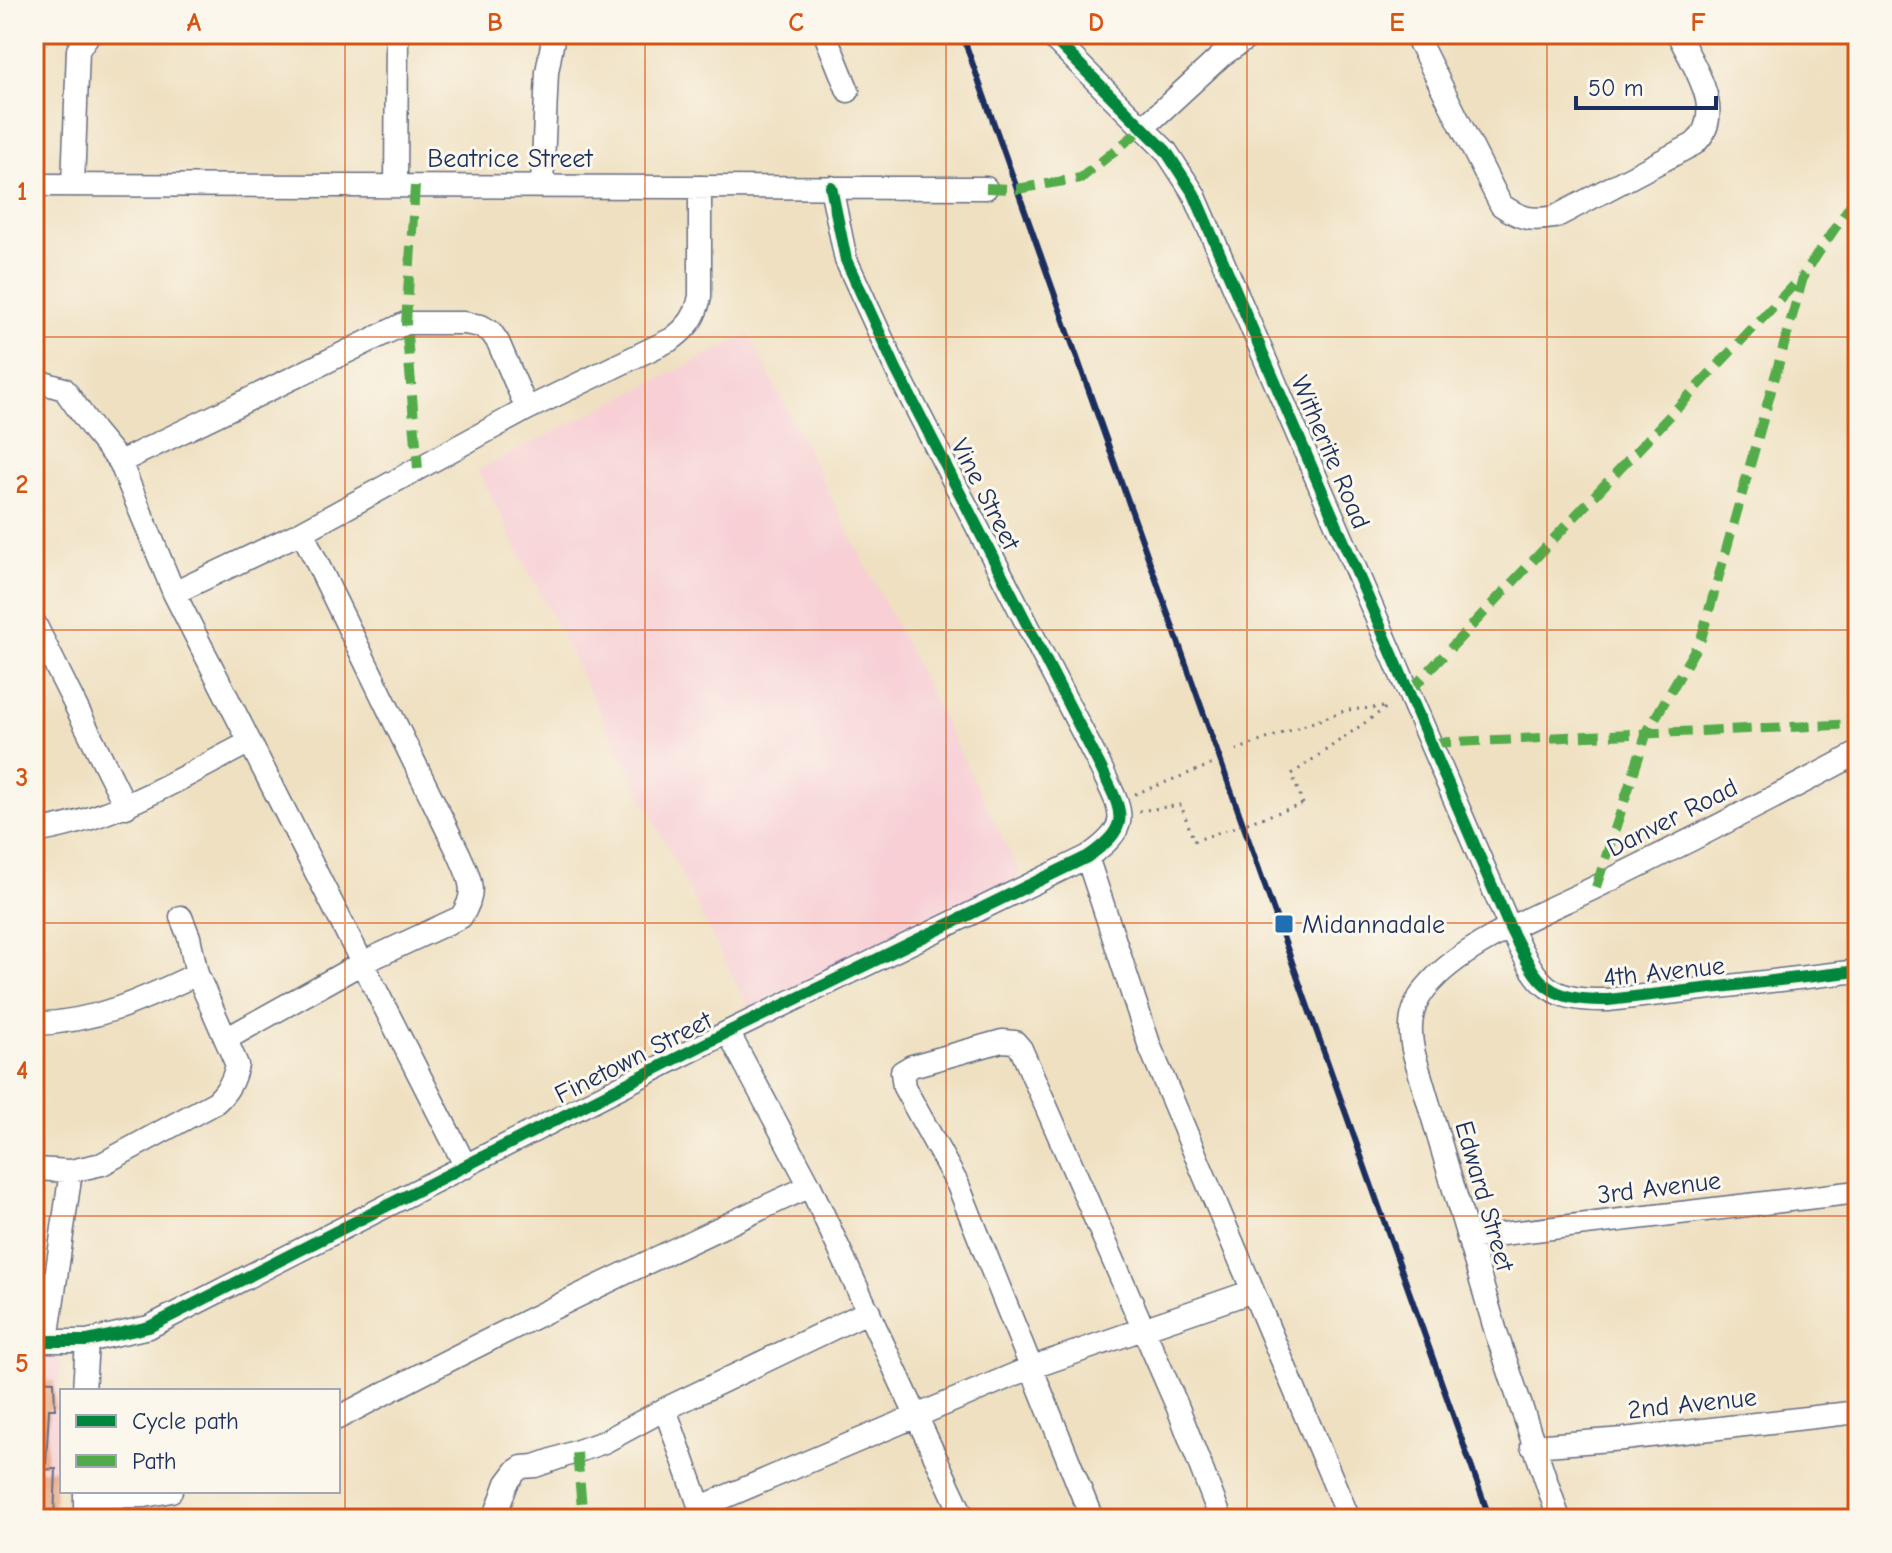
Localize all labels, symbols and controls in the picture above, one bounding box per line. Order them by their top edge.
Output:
text: A [187,8,202,38]
text: B [487,8,503,38]
text: C [788,8,804,38]
text: D [1088,8,1104,38]
text: E [1389,8,1405,38]
text: F [1690,8,1706,38]
scale bar [1576,60,1716,110]
text: 50 m [1588,74,1644,102]
street label: Beatrice Street [427,144,594,174]
text: 1 [17,177,27,207]
street label: Witherite Road [1284,371,1376,534]
street label: Vine Street [944,434,1027,557]
text: 2 [16,470,28,500]
text: 3 [16,763,28,793]
street label: Danver Road [1602,772,1743,864]
place label: Midannadale [1302,910,1445,940]
marker: Midannadale [1273,913,1295,935]
street label: 4th Avenue [1602,951,1726,993]
street label: Finetown Street [550,1005,718,1110]
text: 4 [16,1056,28,1086]
street label: Edward Street [1448,1118,1520,1276]
street label: 3rd Avenue [1596,1166,1723,1210]
text: 5 [15,1349,29,1379]
street label: 2nd Avenue [1626,1382,1758,1426]
legend [60,1389,340,1493]
text: Cycle path [132,1407,239,1435]
text: Path [132,1447,177,1475]

